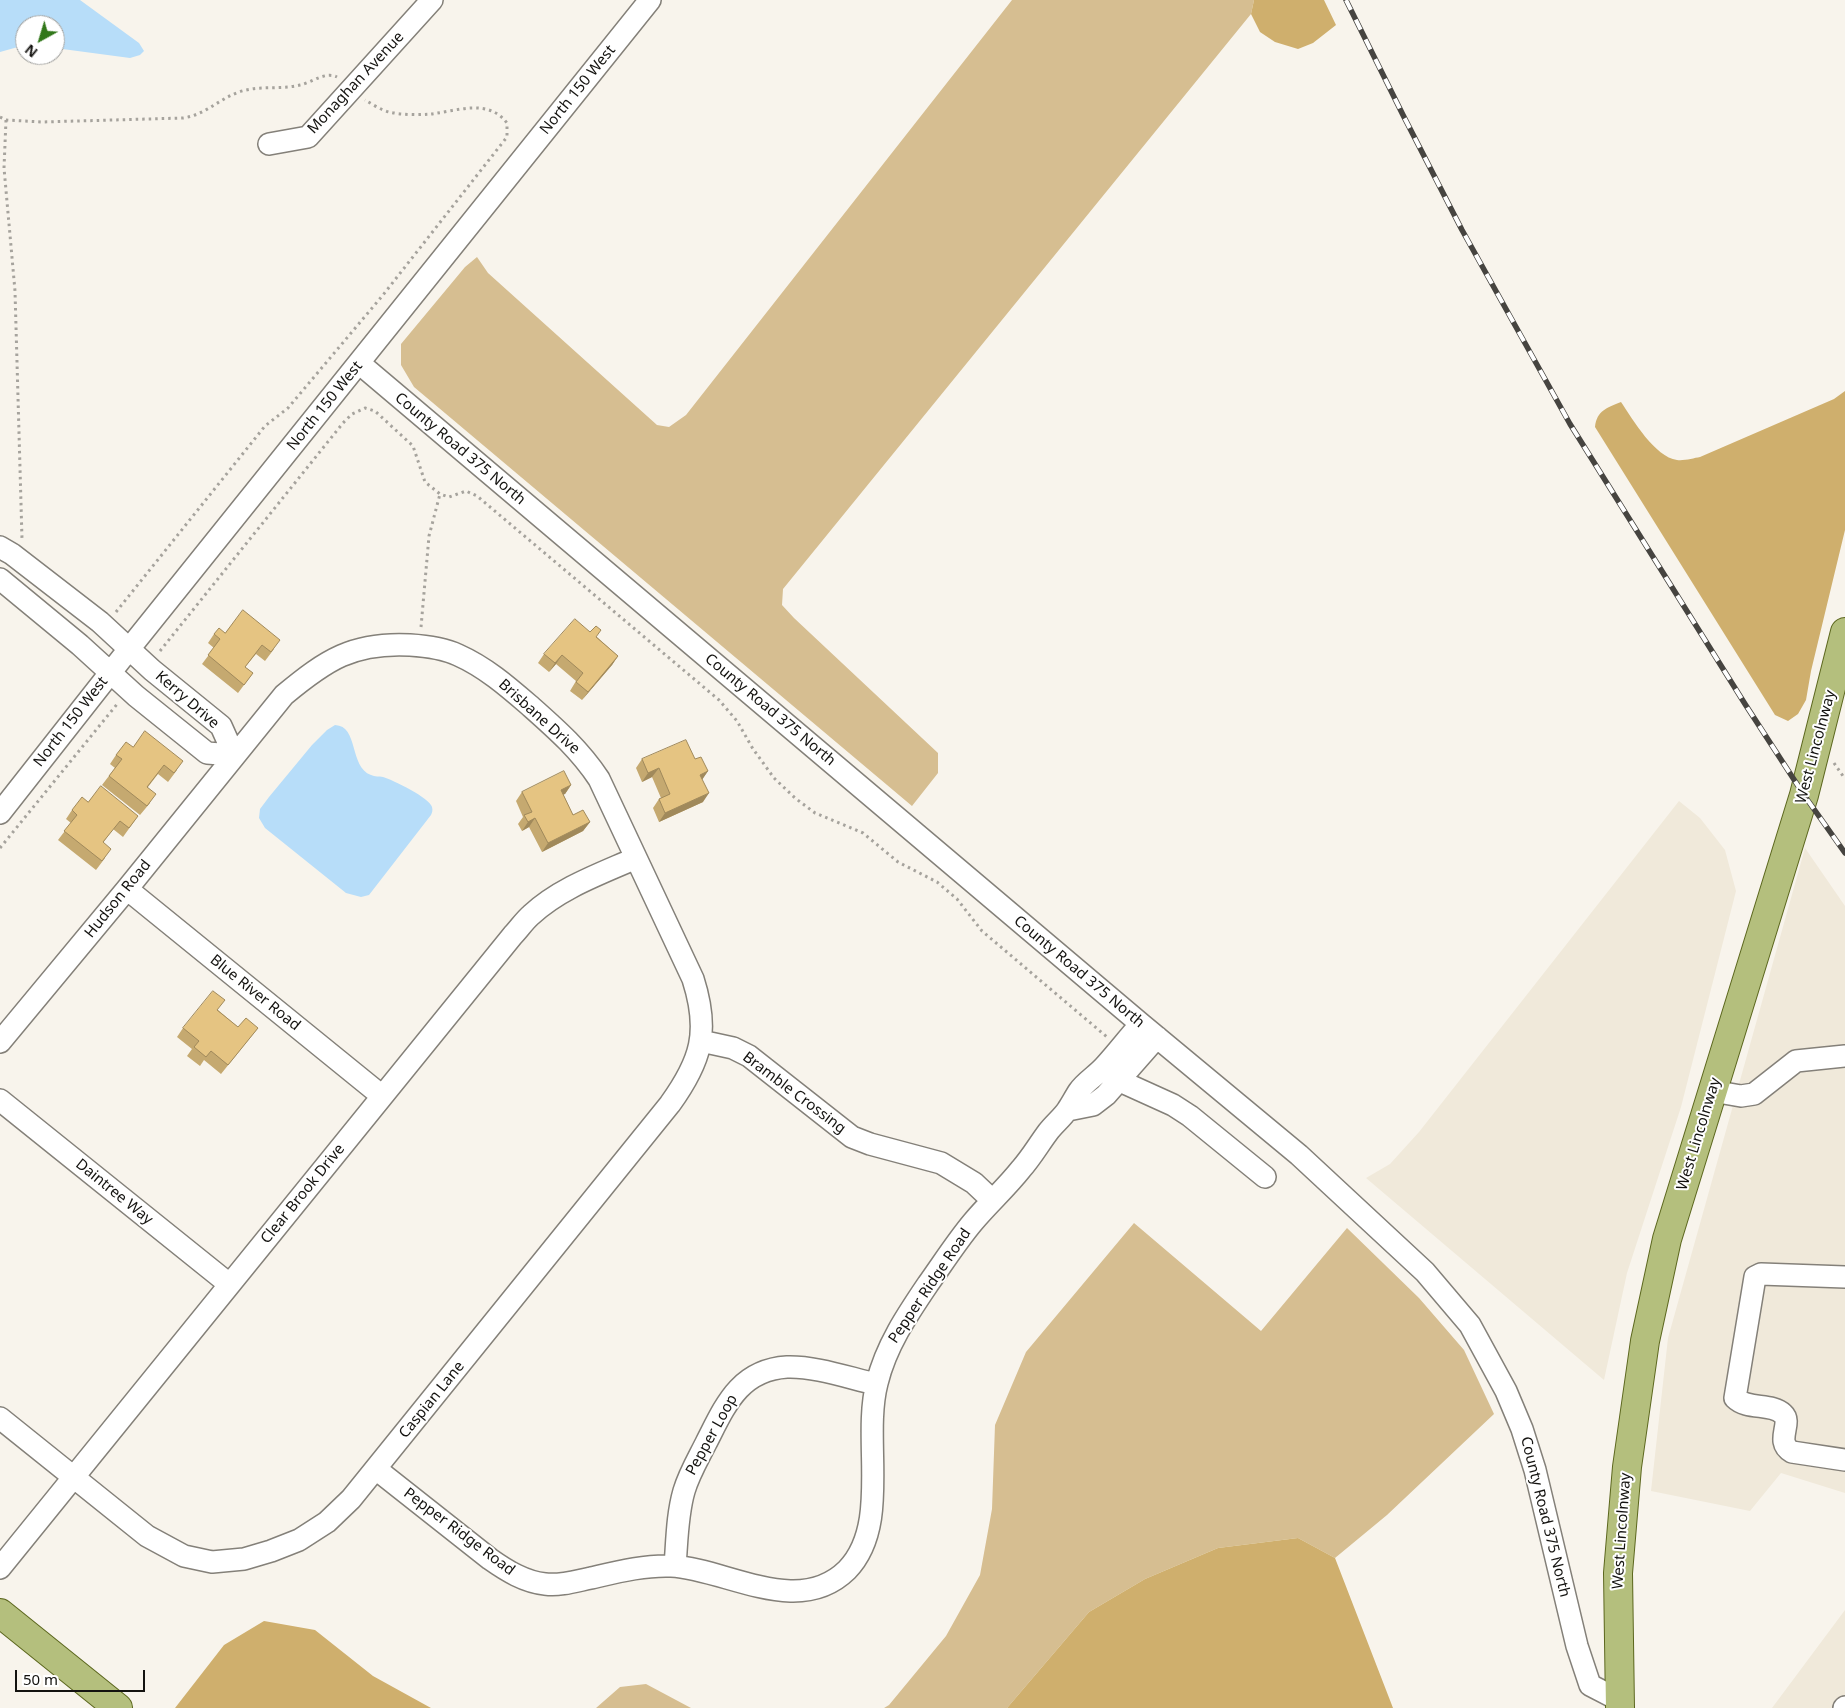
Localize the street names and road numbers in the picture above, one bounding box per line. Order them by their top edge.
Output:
street label: Monaghan Avenue [304,28,408,138]
street label: North 150 West [537,42,619,138]
street label: North 150 West [284,358,366,454]
street label: County Road 375 North [391,389,529,509]
street label: County Road 375 North [701,650,839,770]
street label: Kerry Drive [151,667,223,733]
street label: North 150 West [30,673,112,771]
street label: Brisbane Drive [495,676,583,758]
street label: West Lincolnway [1792,688,1840,806]
street label: Hudson Road [81,856,155,942]
street label: County Road 375 North [1010,912,1148,1032]
street label: Blue River Road [206,951,304,1035]
street label: Bramble Crossing [739,1048,849,1138]
street label: West Lincolnway [1673,1075,1725,1193]
street label: Clear Brook Drive [257,1140,349,1248]
street label: Daintree Way [72,1155,156,1229]
street label: Pepper Ridge Road [885,1225,975,1347]
street label: Caspian Lane [396,1358,468,1442]
street label: Pepper Loop [682,1391,742,1479]
street label: County Road 375 North [1516,1435,1574,1599]
street label: West Lincolnway [1609,1472,1635,1590]
street label: Pepper Ridge Road [400,1484,518,1580]

